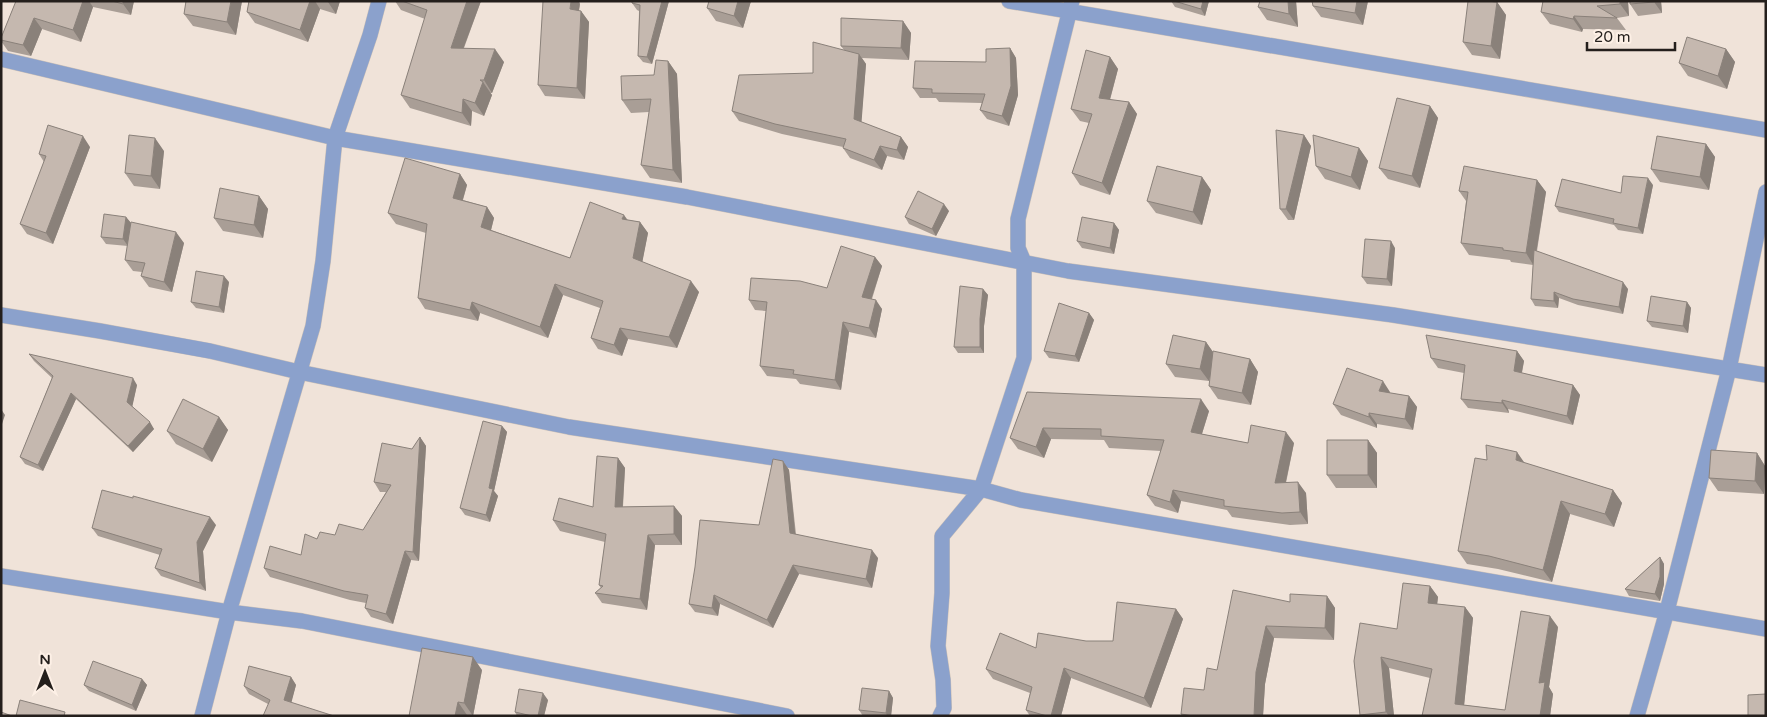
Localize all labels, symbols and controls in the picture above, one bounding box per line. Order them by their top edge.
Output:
scale bar [1587,20,1674,52]
text: 20 m [1594,28,1631,46]
north arrow [20,647,70,697]
text: N [39,651,51,668]

